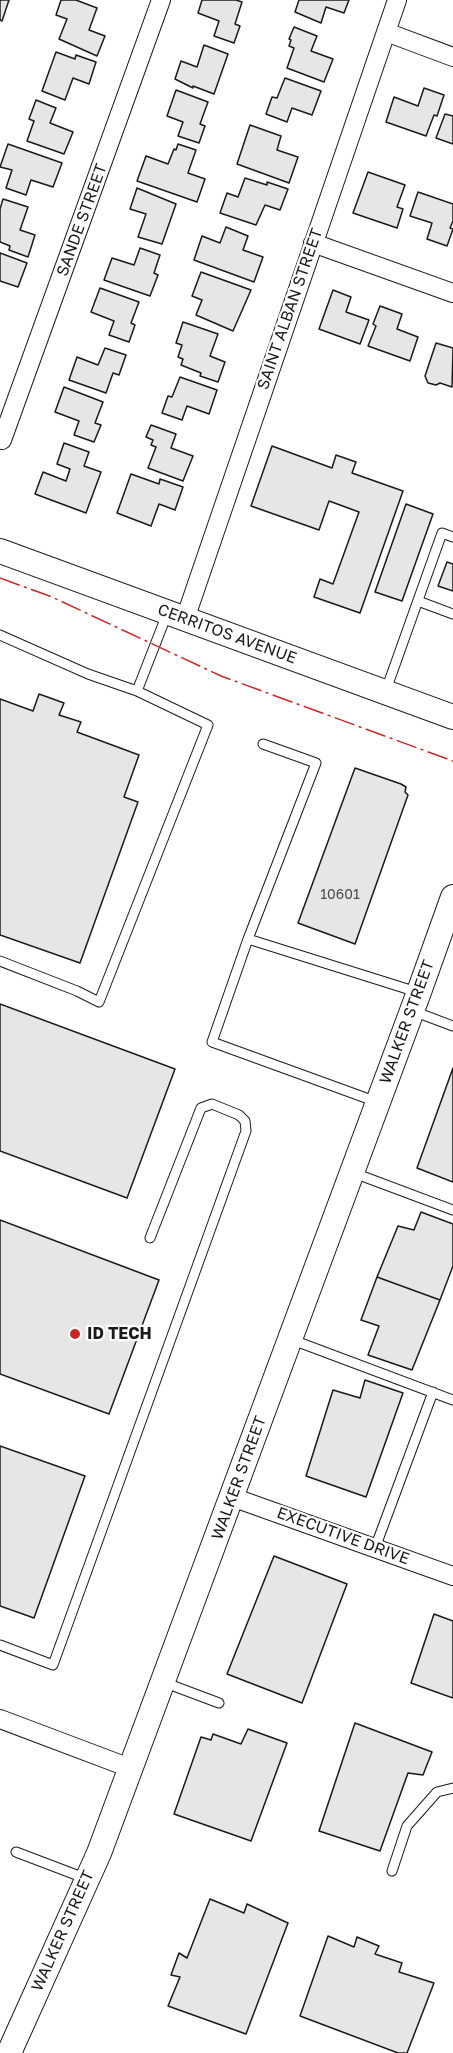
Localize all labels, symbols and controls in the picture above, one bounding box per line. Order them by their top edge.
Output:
street label: SANDE STREET [53,161,111,279]
street label: SAINT ALBAN STREET [253,226,327,392]
street label: CERRITOS AVENUE [155,600,299,668]
house number: 10601 [320,887,360,903]
street label: WALKER STREET [376,957,438,1087]
place label: ID TECH [87,1324,152,1344]
marker: ID TECH [68,1327,82,1341]
street label: WALKER STREET [208,1413,270,1543]
street label: EXECUTIVE DRIVE [274,1503,412,1569]
street label: WALKER STREET [28,1868,98,1994]

